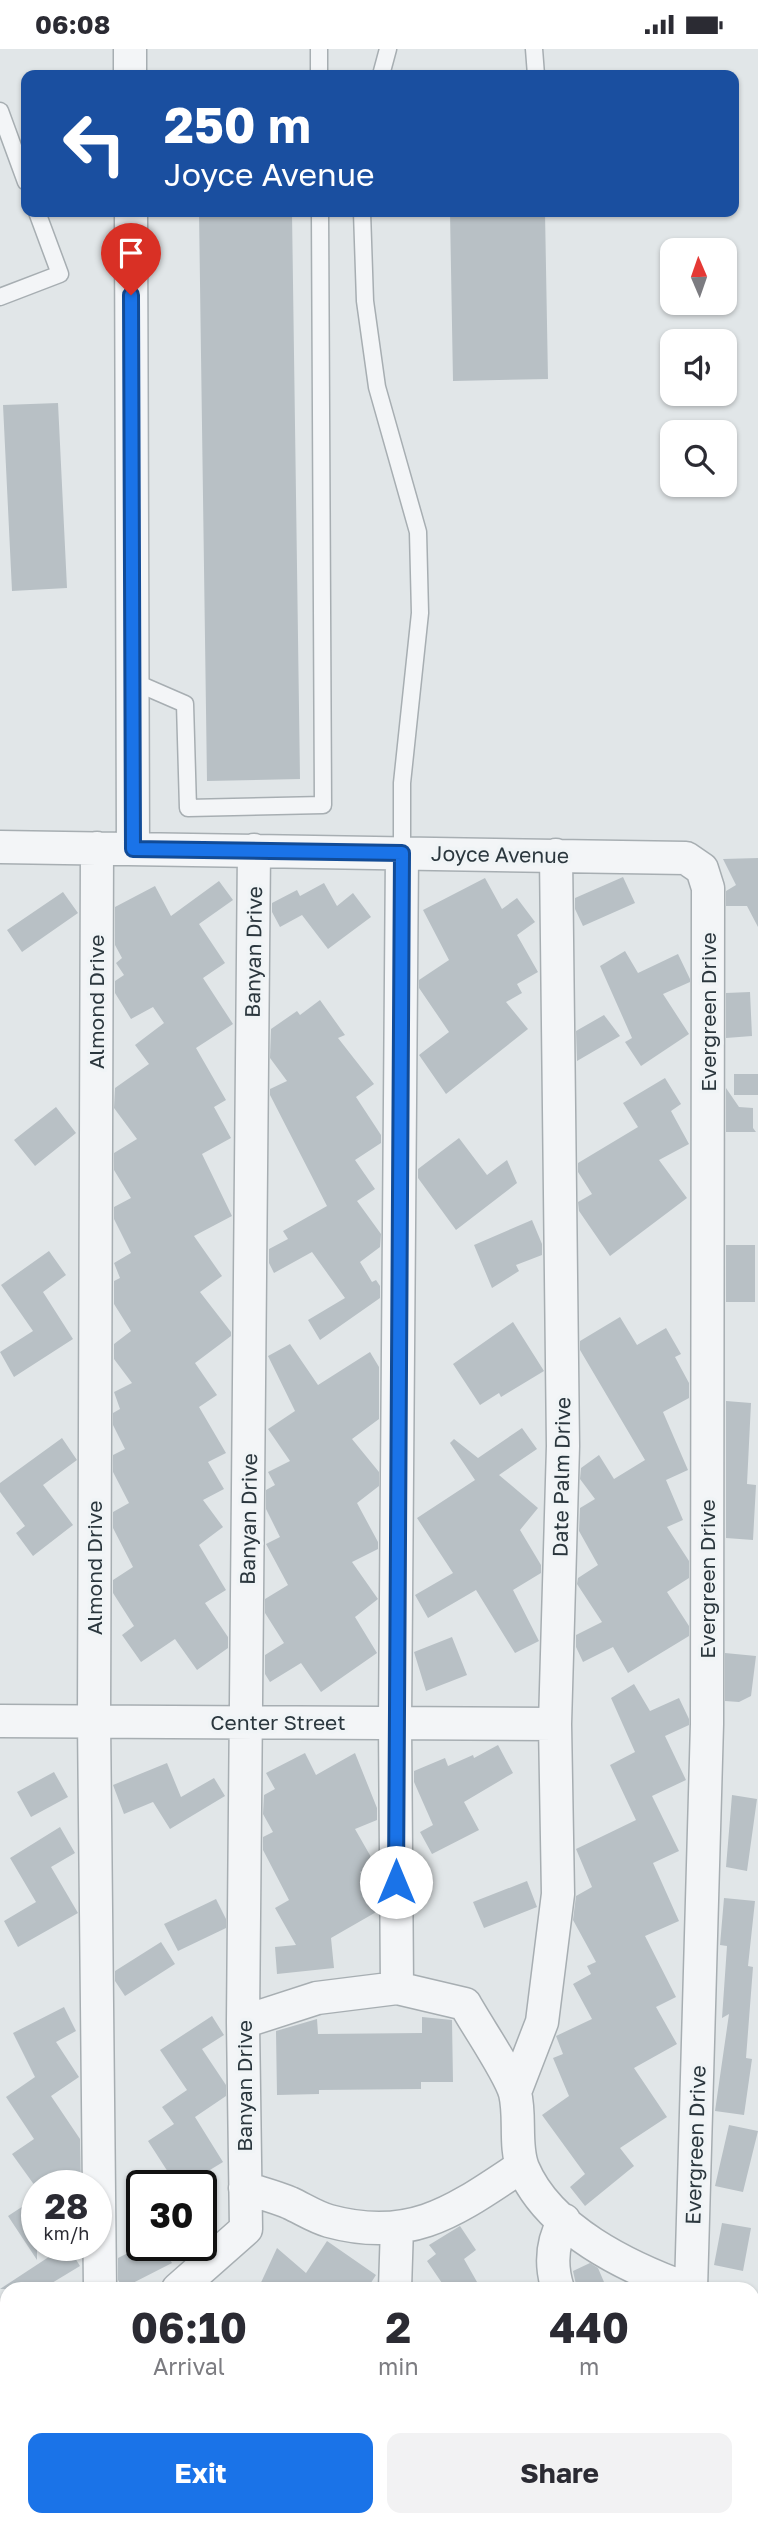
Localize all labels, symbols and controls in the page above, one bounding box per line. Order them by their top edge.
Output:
text: 06:08 [35,9,110,40]
text: 250 m [164,95,311,154]
icon: left [49,98,140,189]
text: Joyce Avenue [164,155,375,193]
pin [101,223,161,295]
icon: arrive [112,234,150,272]
north arrow [660,238,737,315]
map controls [660,238,737,497]
button: sound [660,329,737,406]
button: search [660,420,737,497]
street label: Joyce Avenue [431,840,569,868]
street label: Banyan Drive [239,886,267,1018]
street label: Evergreen Drive [695,932,721,1092]
street label: Almond Drive [83,935,109,1069]
street label: Date Palm Drive [547,1397,575,1557]
street label: Banyan Drive [234,1453,262,1585]
street label: Evergreen Drive [694,1499,720,1659]
street label: Almond Drive [81,1501,107,1635]
street label: Center Street [210,1709,346,1735]
position arrow [359,1845,433,1919]
street label: Banyan Drive [231,2020,257,2152]
street label: Evergreen Drive [679,2065,711,2225]
speed limit sign: 30 [126,2170,217,2261]
text: 28 [45,2185,88,2227]
text: km/h [44,2222,89,2244]
text: 06:10 [131,2302,247,2352]
text: 2 [385,2302,411,2352]
text: 440 [549,2302,629,2352]
text: Arrival [153,2352,225,2380]
text: min [378,2352,419,2380]
text: m [579,2352,599,2380]
button: Exit [28,2433,373,2513]
button: Share [387,2433,732,2513]

